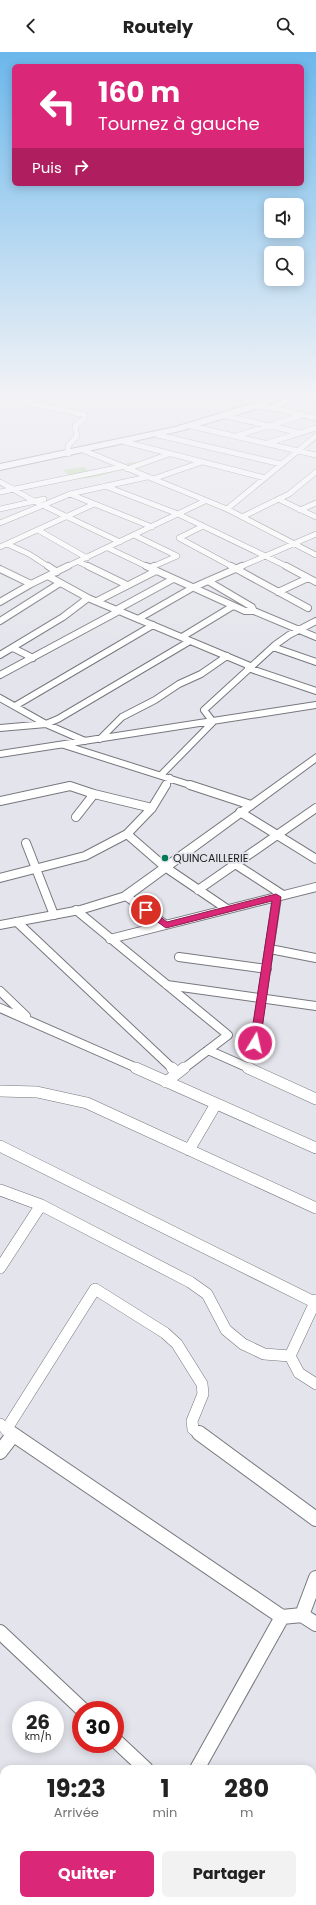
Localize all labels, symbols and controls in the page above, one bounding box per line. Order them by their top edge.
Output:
text: Routely [123,14,193,39]
icon: back [20,15,42,37]
icon: search [274,15,296,37]
text: 160 m [98,73,180,112]
icon: left [32,80,84,132]
text: Tournez à gauche [98,111,260,136]
icon: right [70,156,92,178]
text: Puis [32,157,62,178]
map controls [264,198,304,286]
button: sound [264,198,304,238]
button: search [264,246,304,286]
place label: QUINCAILLERIE [173,850,248,866]
marker: QUINCAILLERIE [160,853,170,863]
pin [129,893,163,927]
icon: arrive [135,899,157,921]
position arrow [234,1022,276,1064]
speed limit sign: 30 [72,1701,124,1753]
text: 26 [26,1708,50,1736]
text: km/h [25,1729,51,1744]
text: 19:23 [47,1772,106,1805]
text: 1 [160,1772,169,1805]
text: 280 [224,1772,269,1805]
text: Arrivée [54,1803,99,1822]
text: min [152,1803,177,1822]
text: m [240,1803,253,1822]
button: Quitter [20,1851,154,1897]
button: Partager [162,1851,296,1897]

